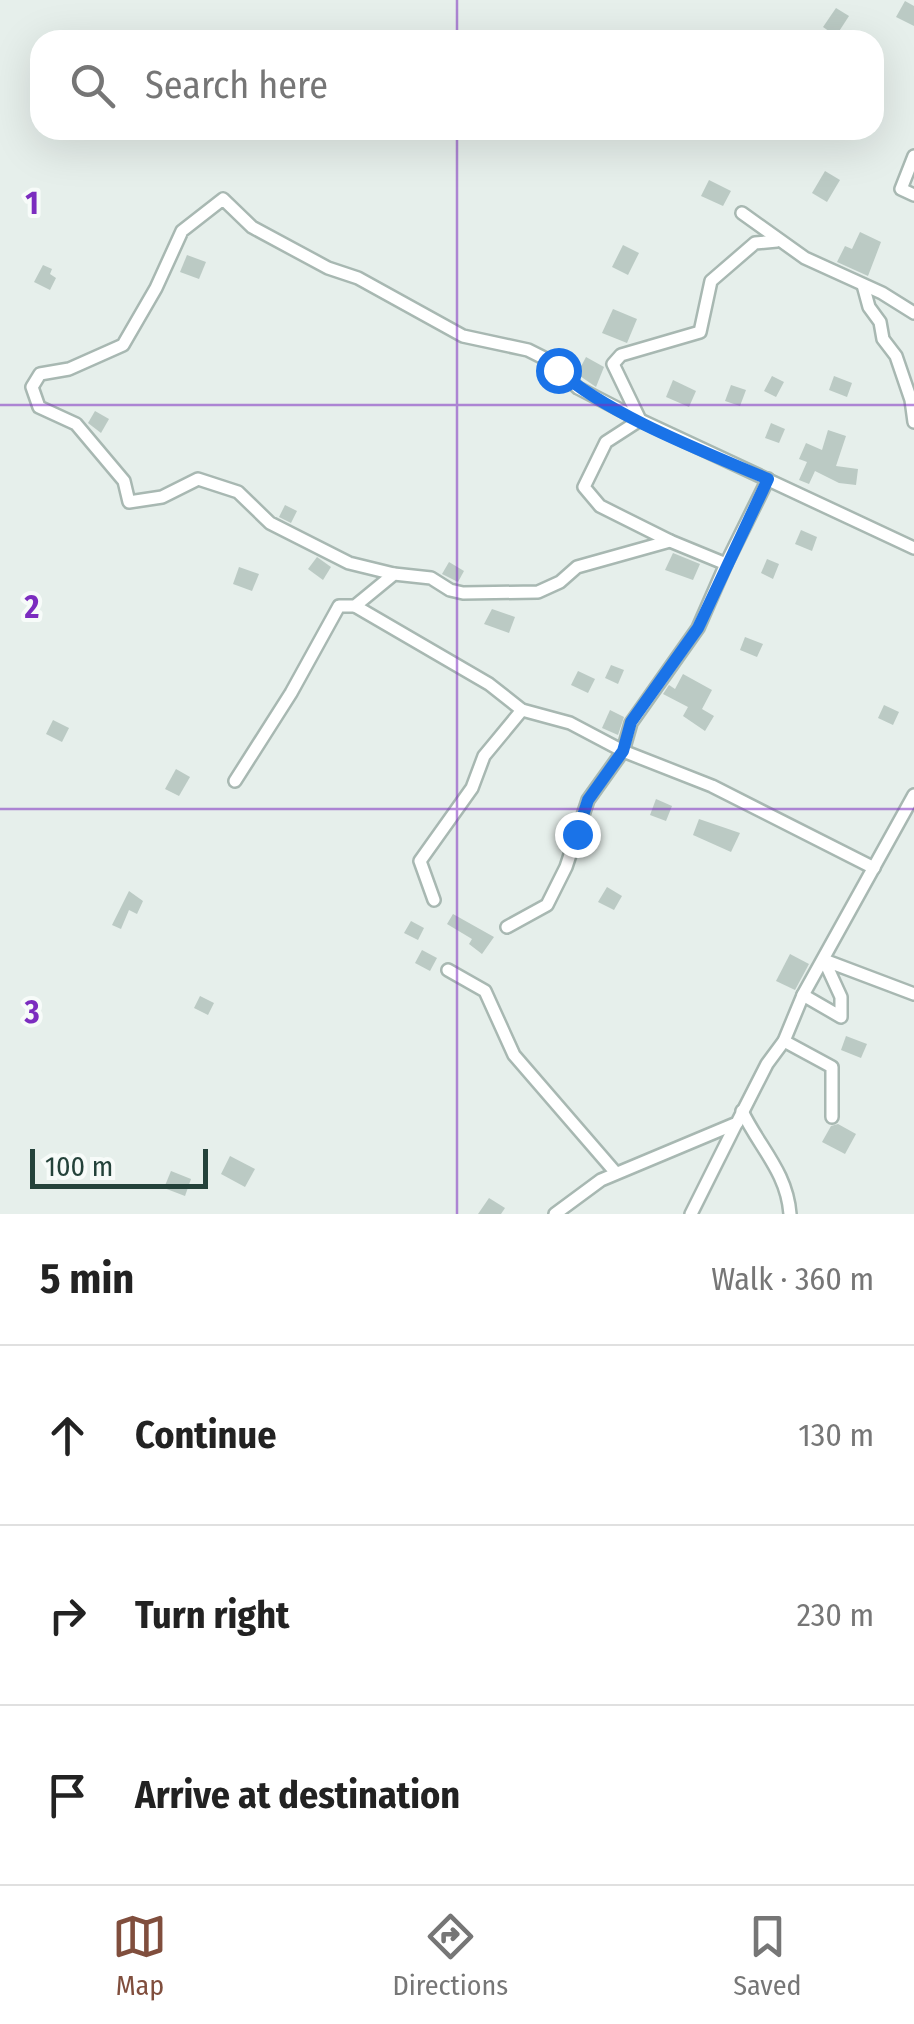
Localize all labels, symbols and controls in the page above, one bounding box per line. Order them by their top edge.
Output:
search box [30,30,884,140]
icon: search [65,58,120,113]
text: Search here [145,62,328,108]
text: 1 [25,184,39,222]
route start [536,348,582,394]
text: 2 [24,588,40,626]
route end [555,812,601,858]
text: 3 [23,993,40,1031]
scale bar [30,1144,208,1188]
text: 100 m [45,1150,113,1183]
text: 5 min [40,1254,134,1304]
text: Walk · 360 m [711,1260,874,1298]
icon: ahead [40,1408,95,1463]
text: Continue [135,1412,276,1458]
text: 130 m [798,1416,874,1454]
icon: right [40,1588,95,1643]
text: Turn right [135,1592,289,1638]
text: 230 m [797,1596,874,1634]
icon: arrive [40,1768,95,1823]
text: Arrive at destination [135,1772,460,1818]
tab: Map [112,1909,167,2002]
tab: Directions [392,1909,508,2002]
tab: Saved [733,1909,802,2002]

